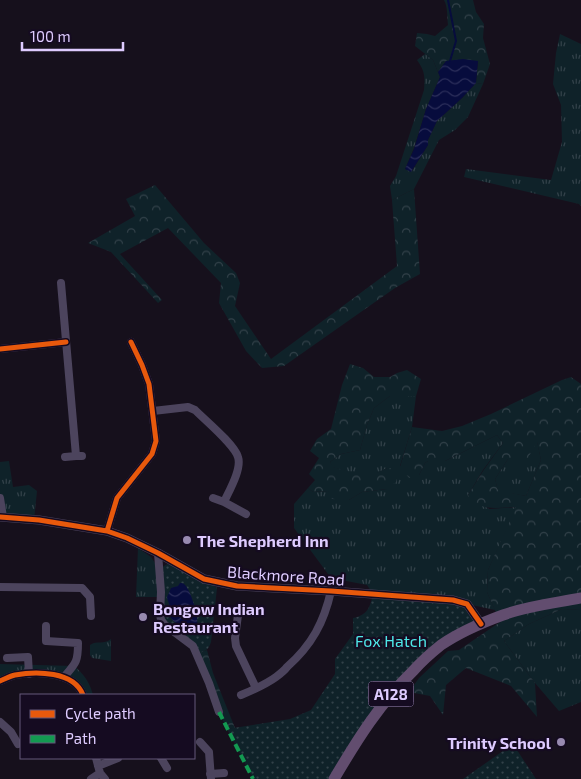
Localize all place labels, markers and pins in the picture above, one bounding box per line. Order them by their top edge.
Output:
place label: The Shepherd Inn [197,531,329,550]
marker: The Shepherd Inn [181,534,193,546]
place label: Bongow Indian Restaurant [153,599,265,636]
marker: Bongow Indian Restaurant [137,611,149,623]
place label: Trinity School [447,733,552,753]
marker: Trinity School [555,736,567,748]

